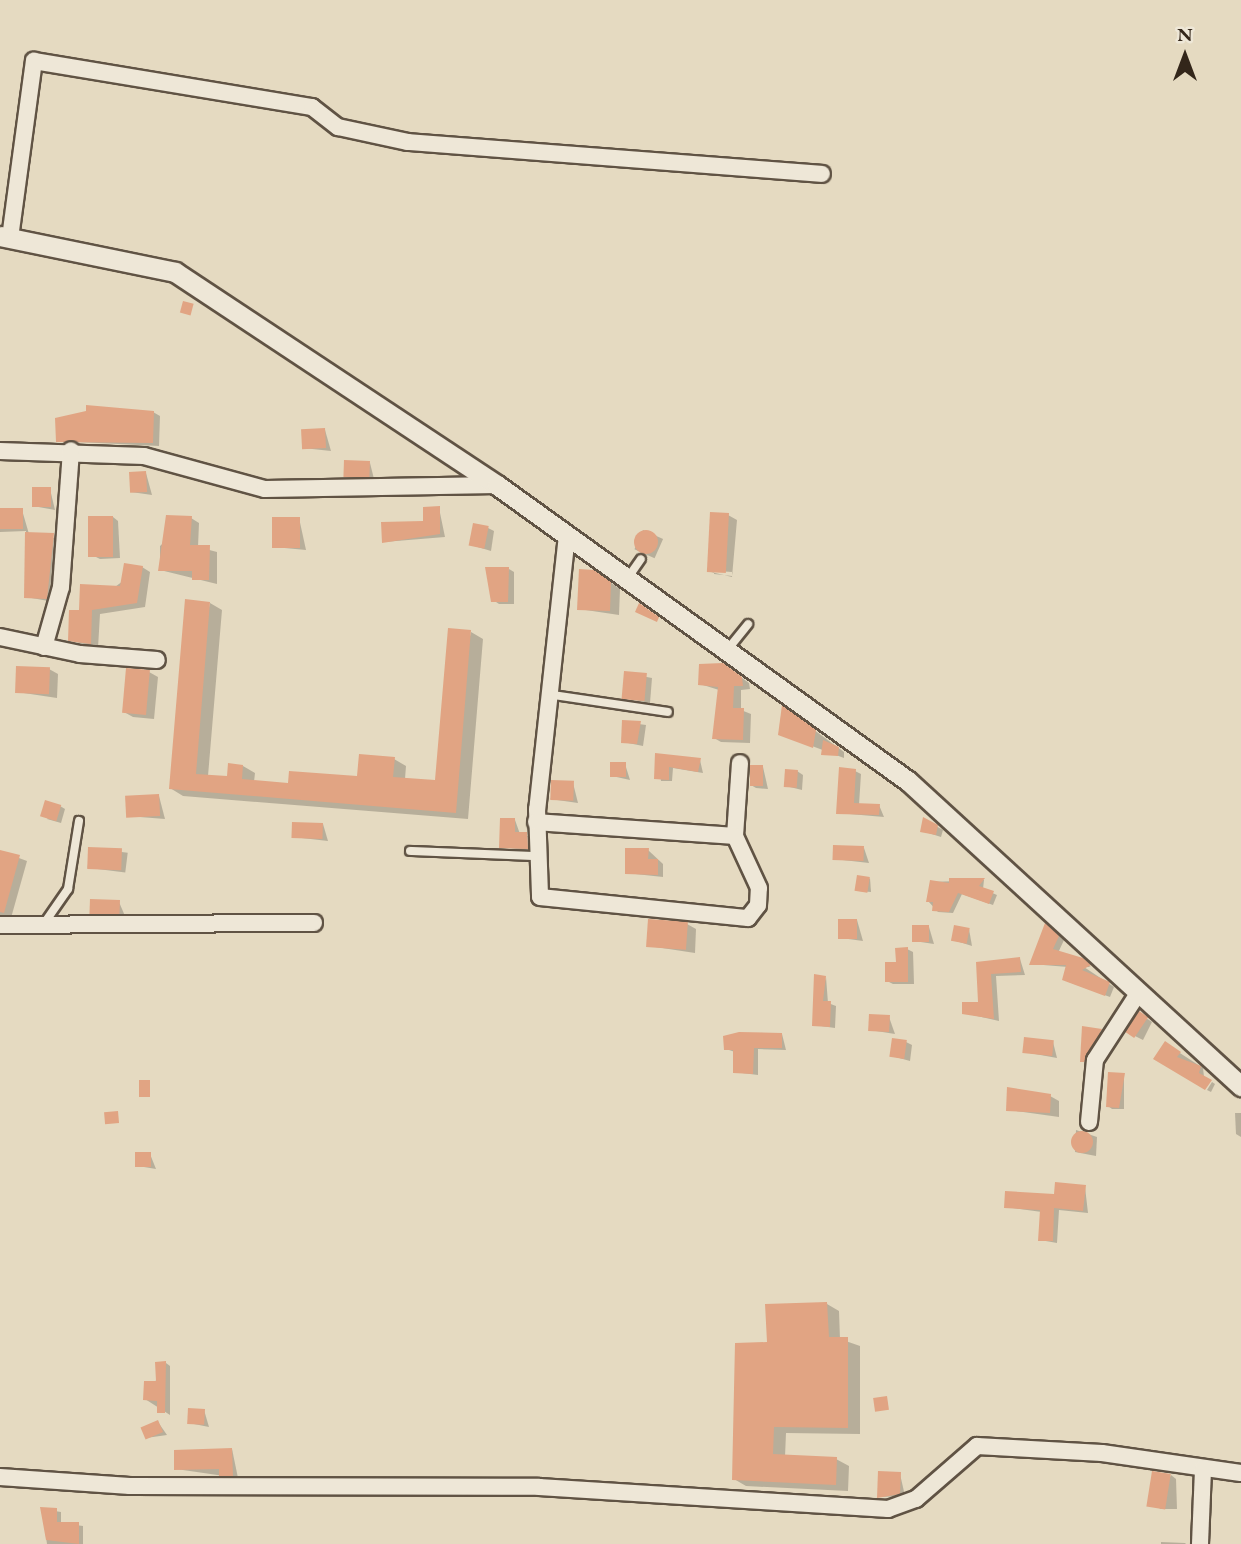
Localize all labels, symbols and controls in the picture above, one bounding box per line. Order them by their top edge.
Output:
north arrow [1150,21,1220,91]
text: N [1177,22,1193,47]

